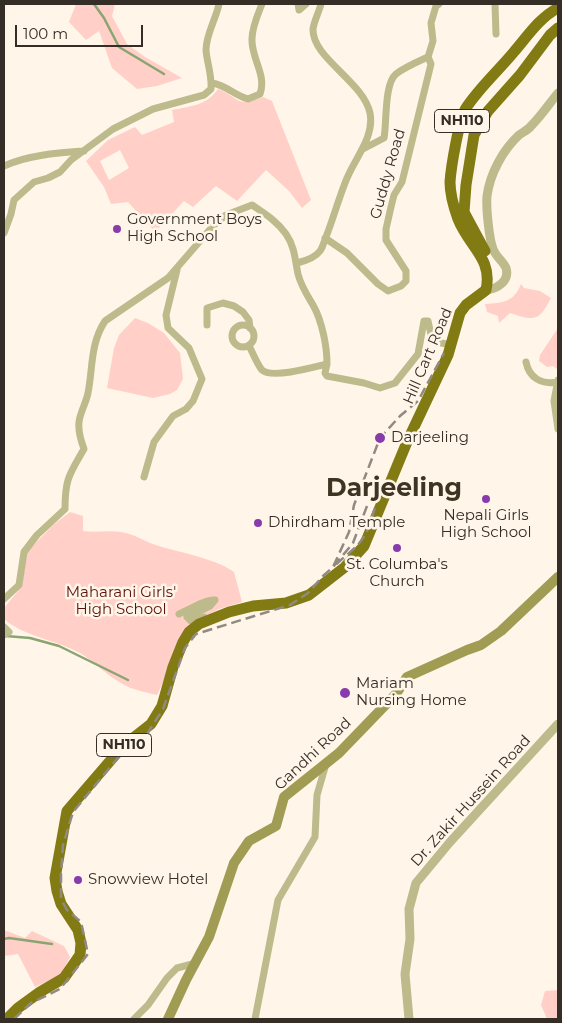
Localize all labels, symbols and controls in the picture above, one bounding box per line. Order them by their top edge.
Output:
scale bar [18,15,145,47]
text: 100 m [23,24,68,43]
road number: NH110 [434,110,490,132]
street label: Guddy Road [366,127,410,221]
place label: Government Boys High School [127,211,262,246]
marker: Government Boys High School [111,223,123,235]
street label: Hill Cart Road [400,305,456,407]
place label: Darjeeling [391,429,469,447]
marker: Darjeeling [373,431,387,445]
district label: Darjeeling [326,474,462,504]
marker: Nepali Girls High School [480,493,492,505]
place label: Nepali Girls High School [440,507,532,542]
place label: Dhirdham Temple [268,514,405,532]
marker: Dhirdham Temple [252,517,264,529]
marker: St. Columba's Church [391,542,403,554]
place label: St. Columba's Church [346,556,448,591]
park label: Maharani Girls' High School [66,584,176,619]
place label: Mariam Nursing Home [356,675,467,710]
marker: Mariam Nursing Home [338,686,352,700]
street label: Gandhi Road [271,714,355,794]
street label: Dr. Zakir Hussein Road [407,732,535,870]
road number: NH110 [96,734,152,756]
place label: Snowview Hotel [88,871,208,889]
marker: Snowview Hotel [72,874,84,886]

